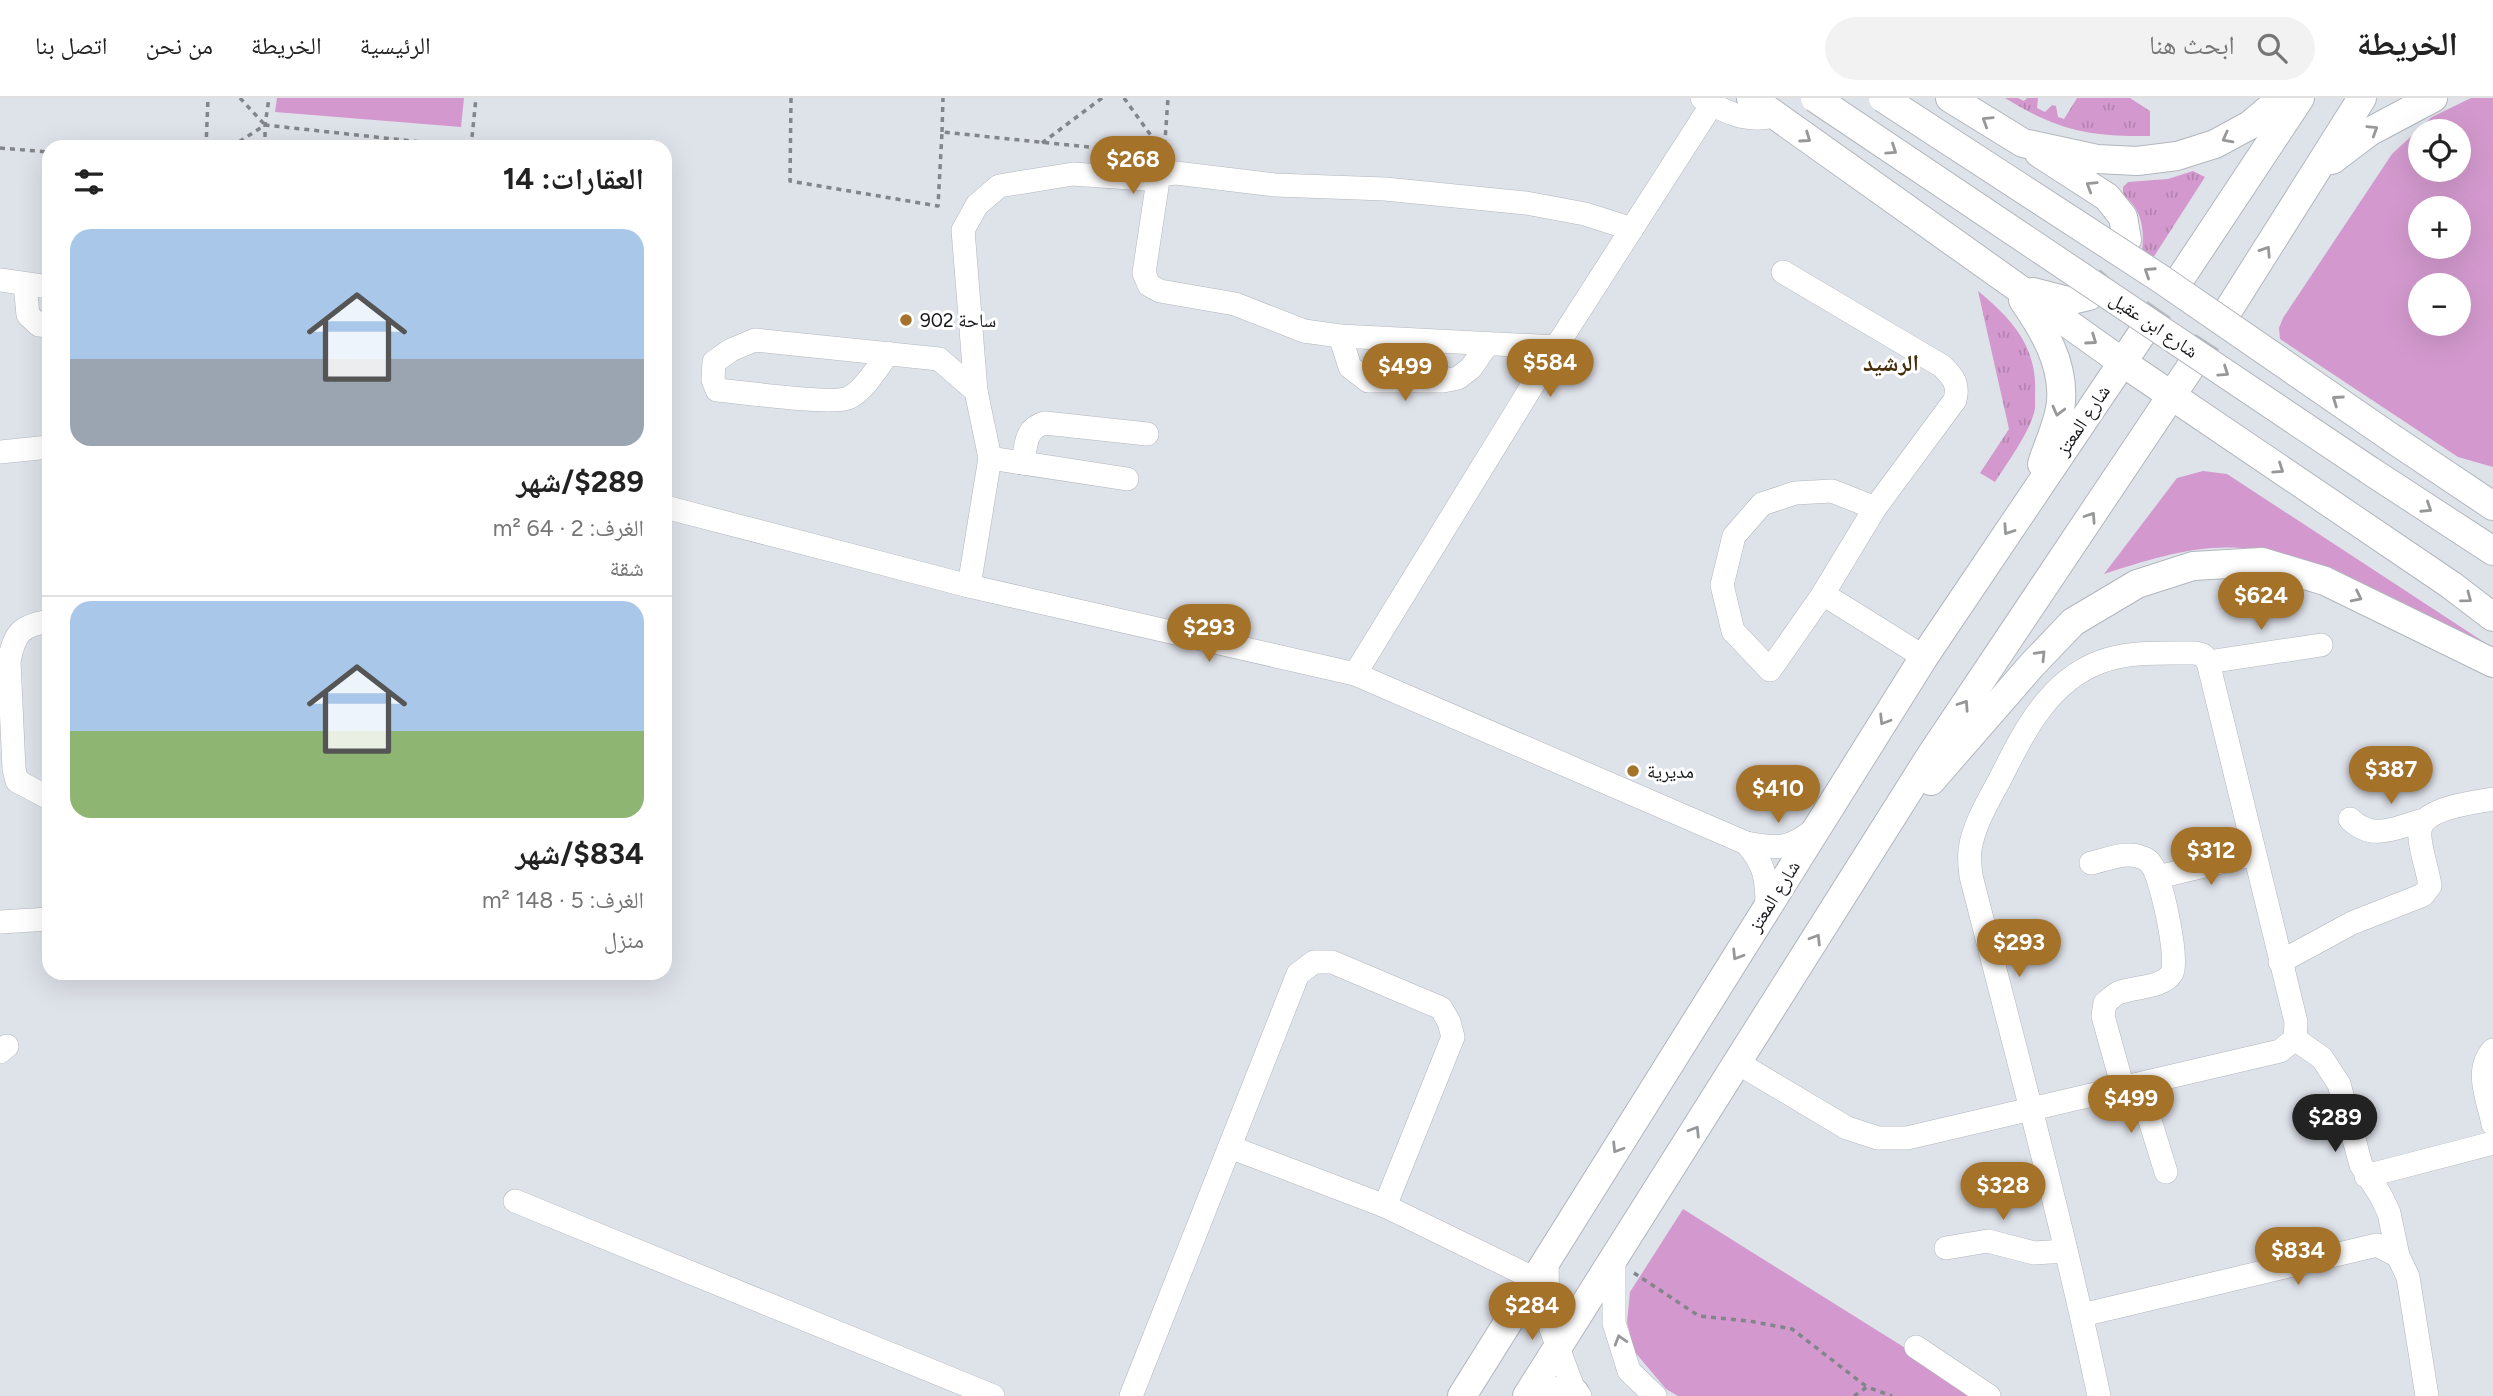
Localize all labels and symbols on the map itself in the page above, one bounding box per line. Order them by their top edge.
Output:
one-way arrow [1981,116,1994,129]
one-way arrow [2366,126,2379,139]
one-way arrow [2222,129,2234,143]
one-way arrow [1798,130,1811,143]
pin: $268 [1092,136,1174,196]
one-way arrow [1885,141,1898,154]
one-way arrow [2086,182,2099,195]
one-way arrow [2258,246,2271,259]
one-way arrow [2144,267,2157,280]
street label: شارع ابن عقيل [2106,287,2202,363]
place label: ساحة 902 [920,309,996,332]
marker: ساحة 902 [898,312,914,328]
one-way arrow [2084,332,2097,344]
pin: $584 [1509,340,1591,399]
pin: $499 [1364,344,1446,403]
district label: الرشيد [1863,349,1919,377]
one-way arrow [2216,364,2229,377]
street label: شارع المعتز [2051,381,2115,460]
one-way arrow [2332,396,2345,408]
one-way arrow [2052,405,2066,417]
one-way arrow [2272,461,2285,474]
one-way arrow [2419,499,2432,512]
one-way arrow [2083,511,2096,524]
one-way arrow [2004,522,2017,535]
pin: $624 [2220,573,2302,632]
one-way arrow [2350,588,2362,602]
one-way arrow [2459,589,2472,602]
pin: $293 [1168,604,1250,664]
one-way arrow [2032,650,2045,663]
one-way arrow [1956,700,1968,713]
one-way arrow [1879,713,1892,726]
pin: $387 [2350,746,2432,806]
place label: مديرية [1647,760,1694,783]
marker: مديرية [1625,763,1641,779]
pin: $410 [1737,766,1819,825]
pin: $312 [2170,828,2252,887]
street label: شارع المعتز [1743,856,1805,937]
pin: $293 [1978,920,2060,979]
one-way arrow [1807,933,1820,946]
one-way arrow [1732,947,1745,960]
pin: $499 [2090,1076,2172,1135]
pin: $289 [2294,1094,2376,1154]
one-way arrow [1686,1126,1699,1139]
one-way arrow [1612,1140,1625,1153]
pin: $328 [1962,1162,2044,1222]
pin: $834 [2257,1228,2339,1287]
pin: $284 [1491,1282,1573,1342]
one-way arrow [1613,1335,1628,1347]

